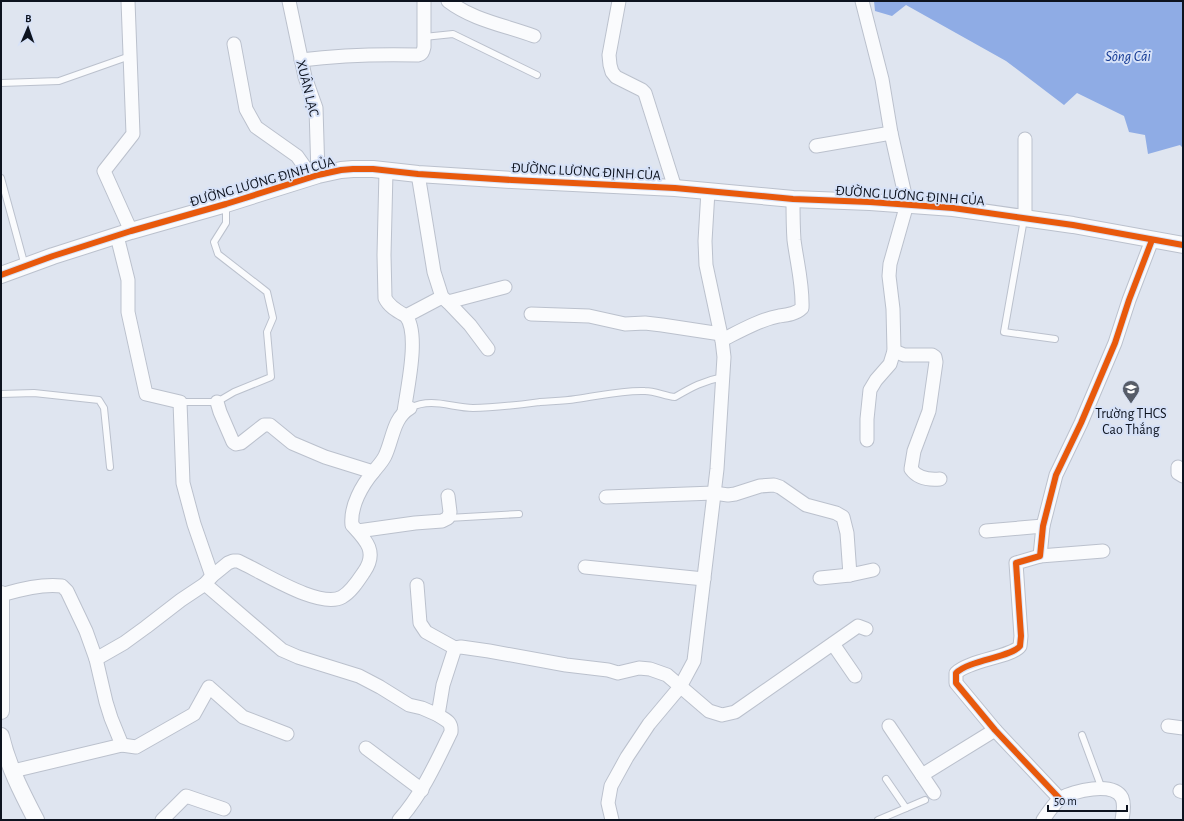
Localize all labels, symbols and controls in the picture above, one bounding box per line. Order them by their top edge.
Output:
north arrow [8,8,48,48]
text: B [25,13,32,24]
water label: Sông Cái [1105,49,1151,64]
street label: XUÂN LẠC [293,58,323,118]
street label: ĐƯỜNG LƯƠNG ĐỊNH CỦA [187,152,336,209]
street label: ĐƯỜNG LƯƠNG ĐỊNH CỦA [511,158,661,183]
street label: ĐƯỜNG LƯƠNG ĐỊNH CỦA [835,181,985,208]
school or university icon: Trường THCS Cao Thắng [1121,379,1141,404]
place label: Trường THCS Cao Thắng [1095,407,1167,437]
scale bar [1048,787,1127,813]
text: 50 m [1054,795,1077,807]

